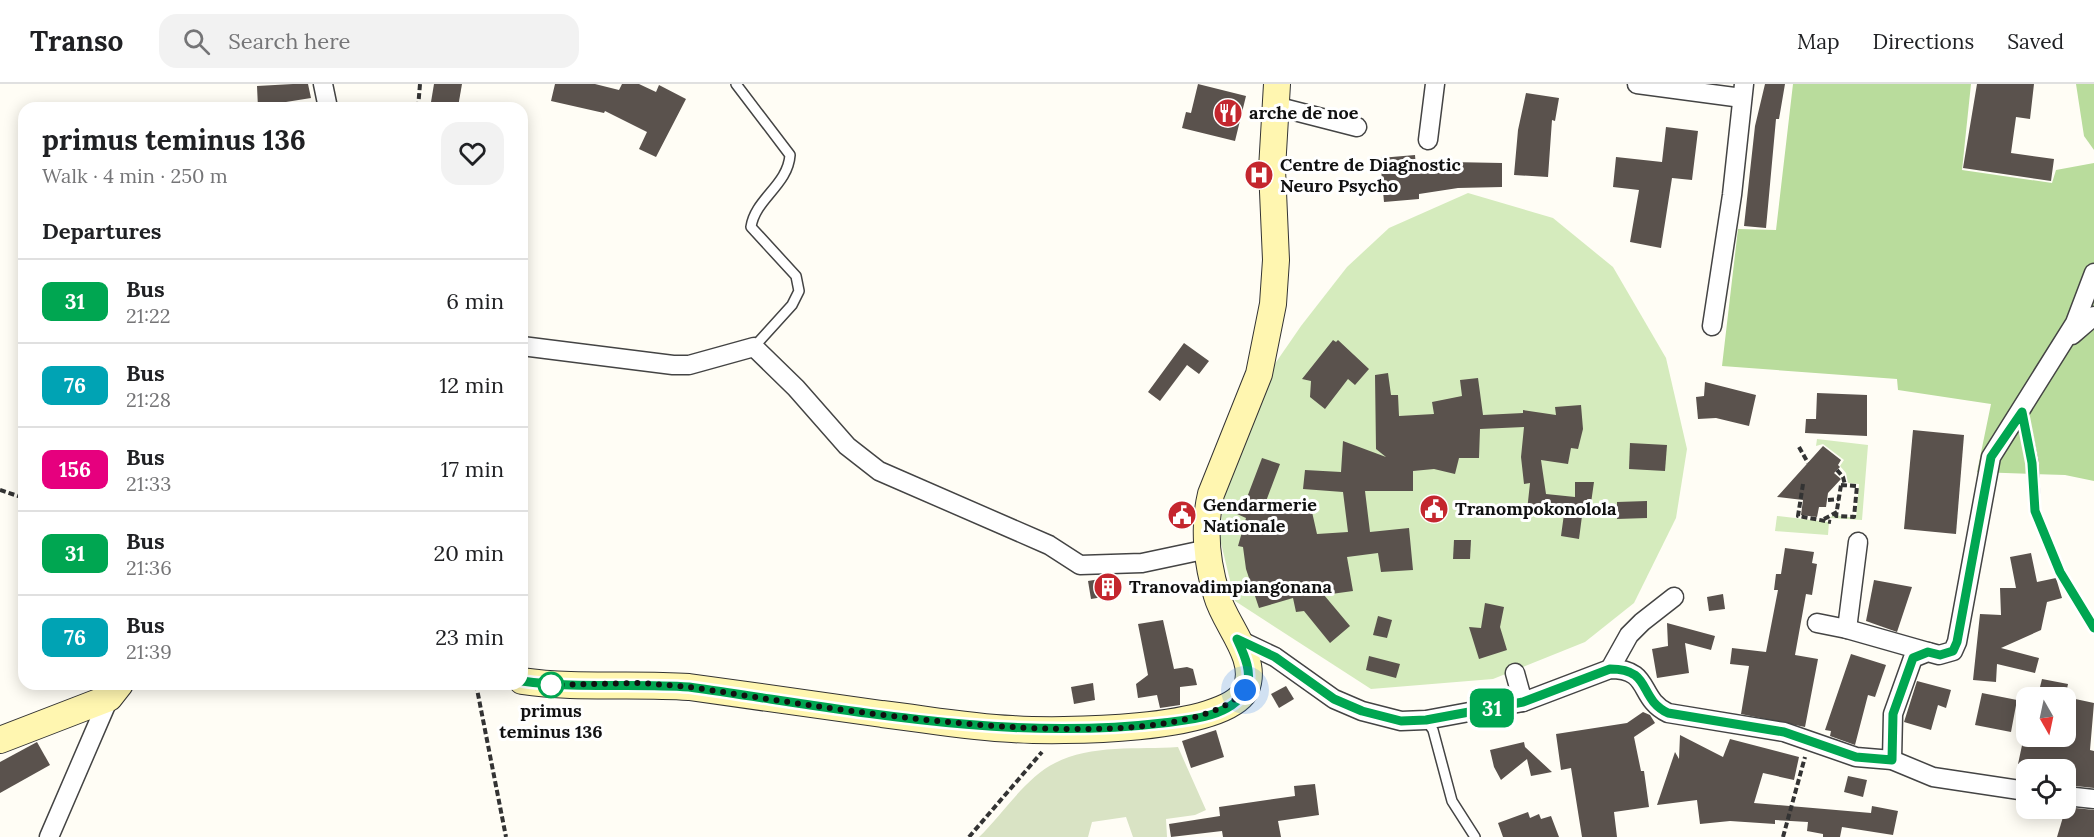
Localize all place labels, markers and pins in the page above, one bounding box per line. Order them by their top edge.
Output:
restaurant icon: arche de noe [1212,97,1244,129]
place label: arche de noe [1249,101,1359,124]
place label: Centre de Diagnostic Neuro Psycho [1280,153,1462,197]
hospital icon: Centre de Diagnostic Neuro Psycho [1243,159,1275,191]
place label: Gendarmerie Nationale [1203,493,1317,537]
public building icon: Tranompokonolola [1418,493,1450,525]
place label: Tranompokonolola [1455,497,1617,520]
public building icon: Gendarmerie Nationale [1166,499,1198,531]
building icon: Tranovadimpiangonana [1092,571,1124,603]
place label: Tranovadimpiangonana [1129,575,1332,598]
marker: primus teminus 136 [538,672,564,698]
place label: primus teminus 136 [499,699,603,743]

